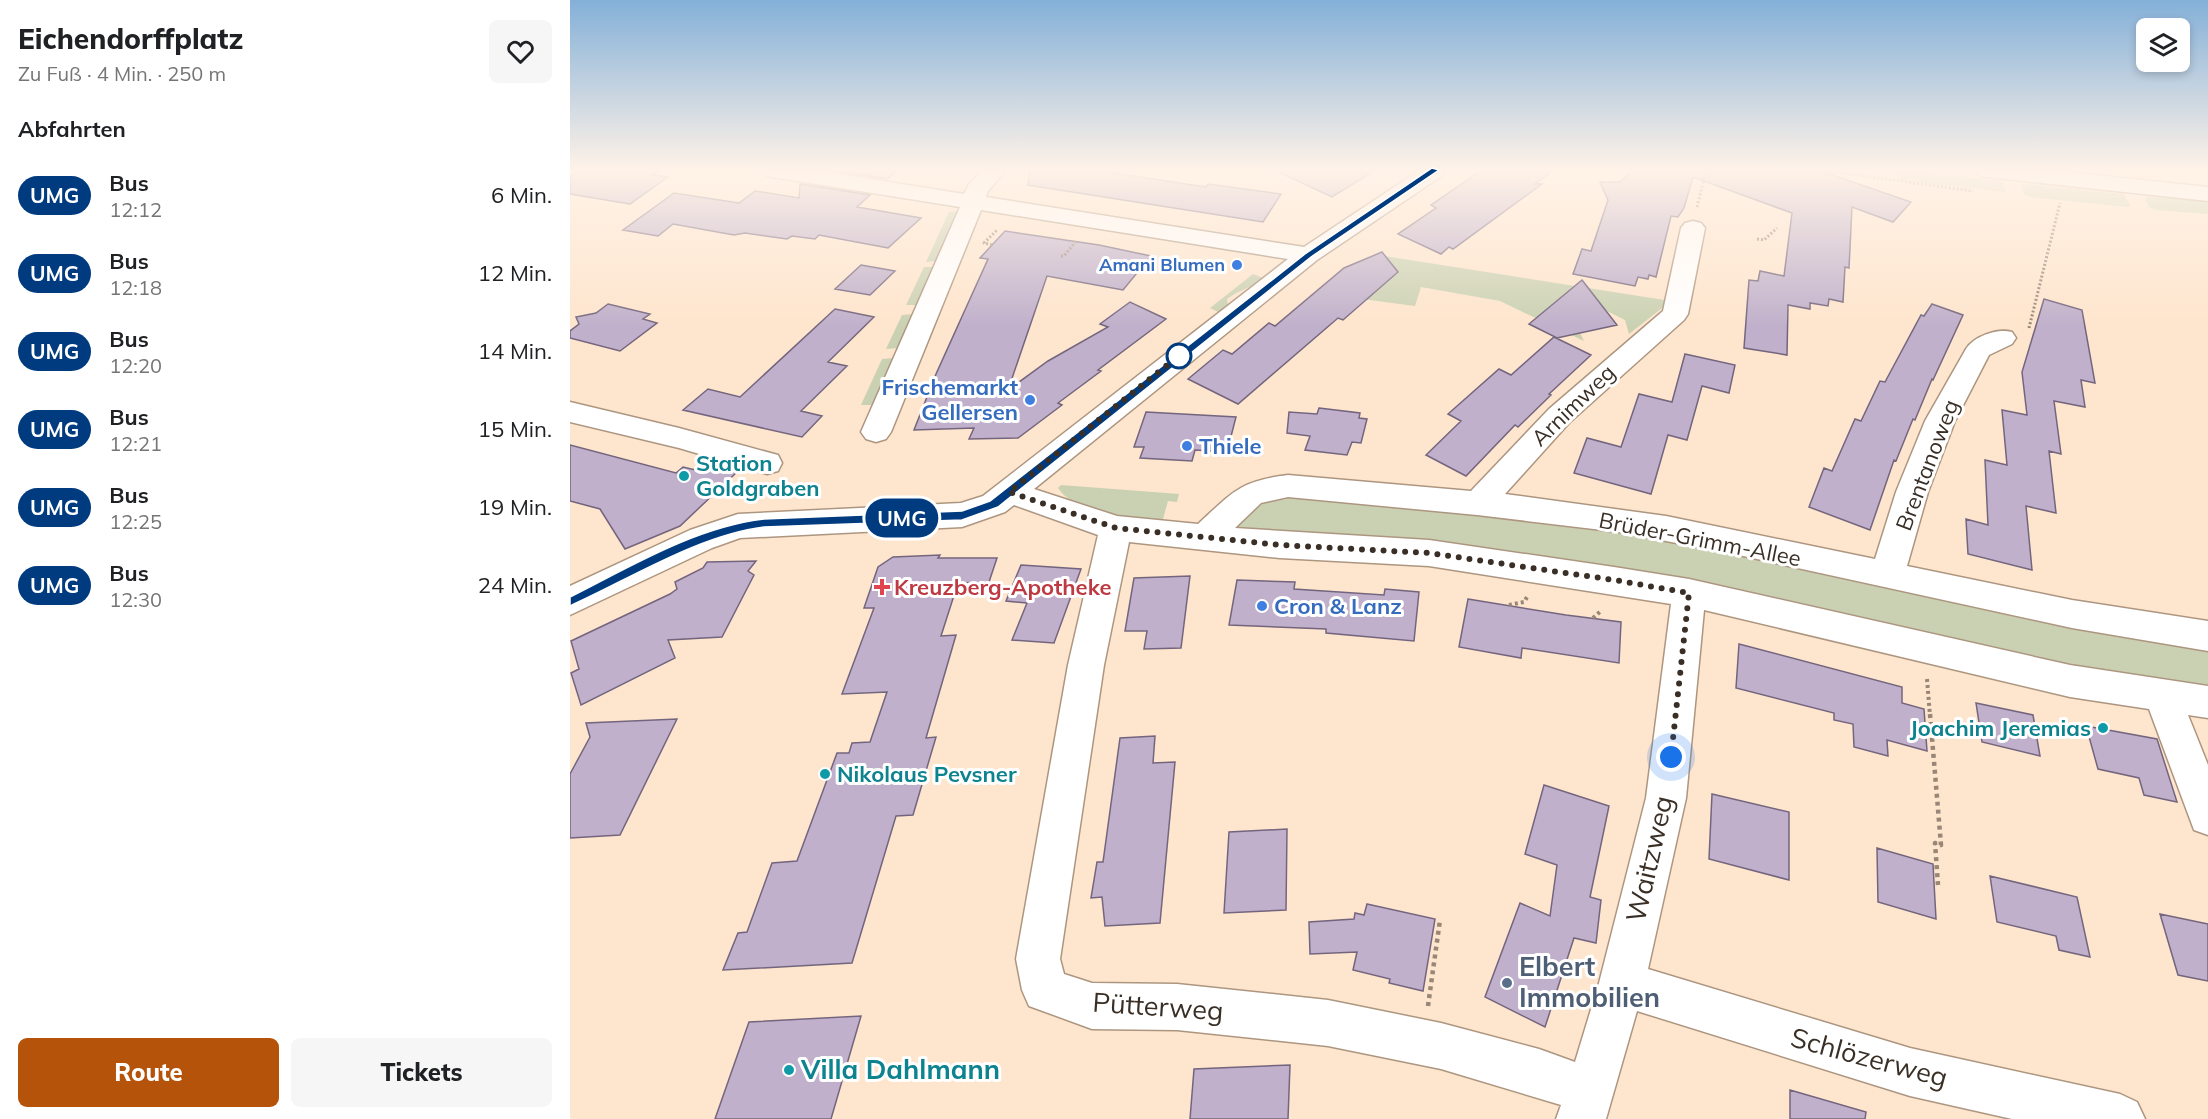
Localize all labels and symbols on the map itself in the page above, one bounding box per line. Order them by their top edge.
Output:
place label: Amani Blumen [1099,253,1225,276]
marker: Amani Blumen [1230,258,1244,272]
unlabelled marker [1166,343,1192,369]
street label: Arnimweg [1525,358,1621,452]
place label: Frischemarkt Gellersen [882,373,1018,426]
marker: Frischemarkt Gellersen [1023,393,1037,407]
street label: Brentanoweg [1889,396,1965,534]
place label: Thiele [1199,432,1261,460]
marker: Thiele [1180,439,1194,453]
place label: Station Goldgraben [696,449,820,502]
marker: Station Goldgraben [677,469,691,483]
line badge: UMG [868,498,936,538]
street label: Brüder-Grimm-Allee [1597,506,1803,572]
place label: Kreuzberg-Apotheke [894,573,1112,601]
marker: Kreuzberg-Apotheke [875,580,889,594]
place label: Cron & Lanz [1274,592,1402,620]
marker: Cron & Lanz [1255,599,1269,613]
place label: Joachim Jeremias [1910,714,2091,742]
marker: Joachim Jeremias [2096,721,2110,735]
your location [1656,742,1686,772]
place label: Nikolaus Pevsner [837,760,1017,788]
marker: Nikolaus Pevsner [818,767,832,781]
street label: Waitzweg [1618,792,1680,925]
place label: Elbert Immobilien [1519,949,1660,1014]
marker: Elbert Immobilien [1500,976,1514,990]
street label: Pütterweg [1092,984,1225,1028]
street label: Schlözerweg [1787,1020,1951,1094]
place label: Villa Dahlmann [800,1052,1000,1086]
marker: Villa Dahlmann [782,1063,796,1077]

